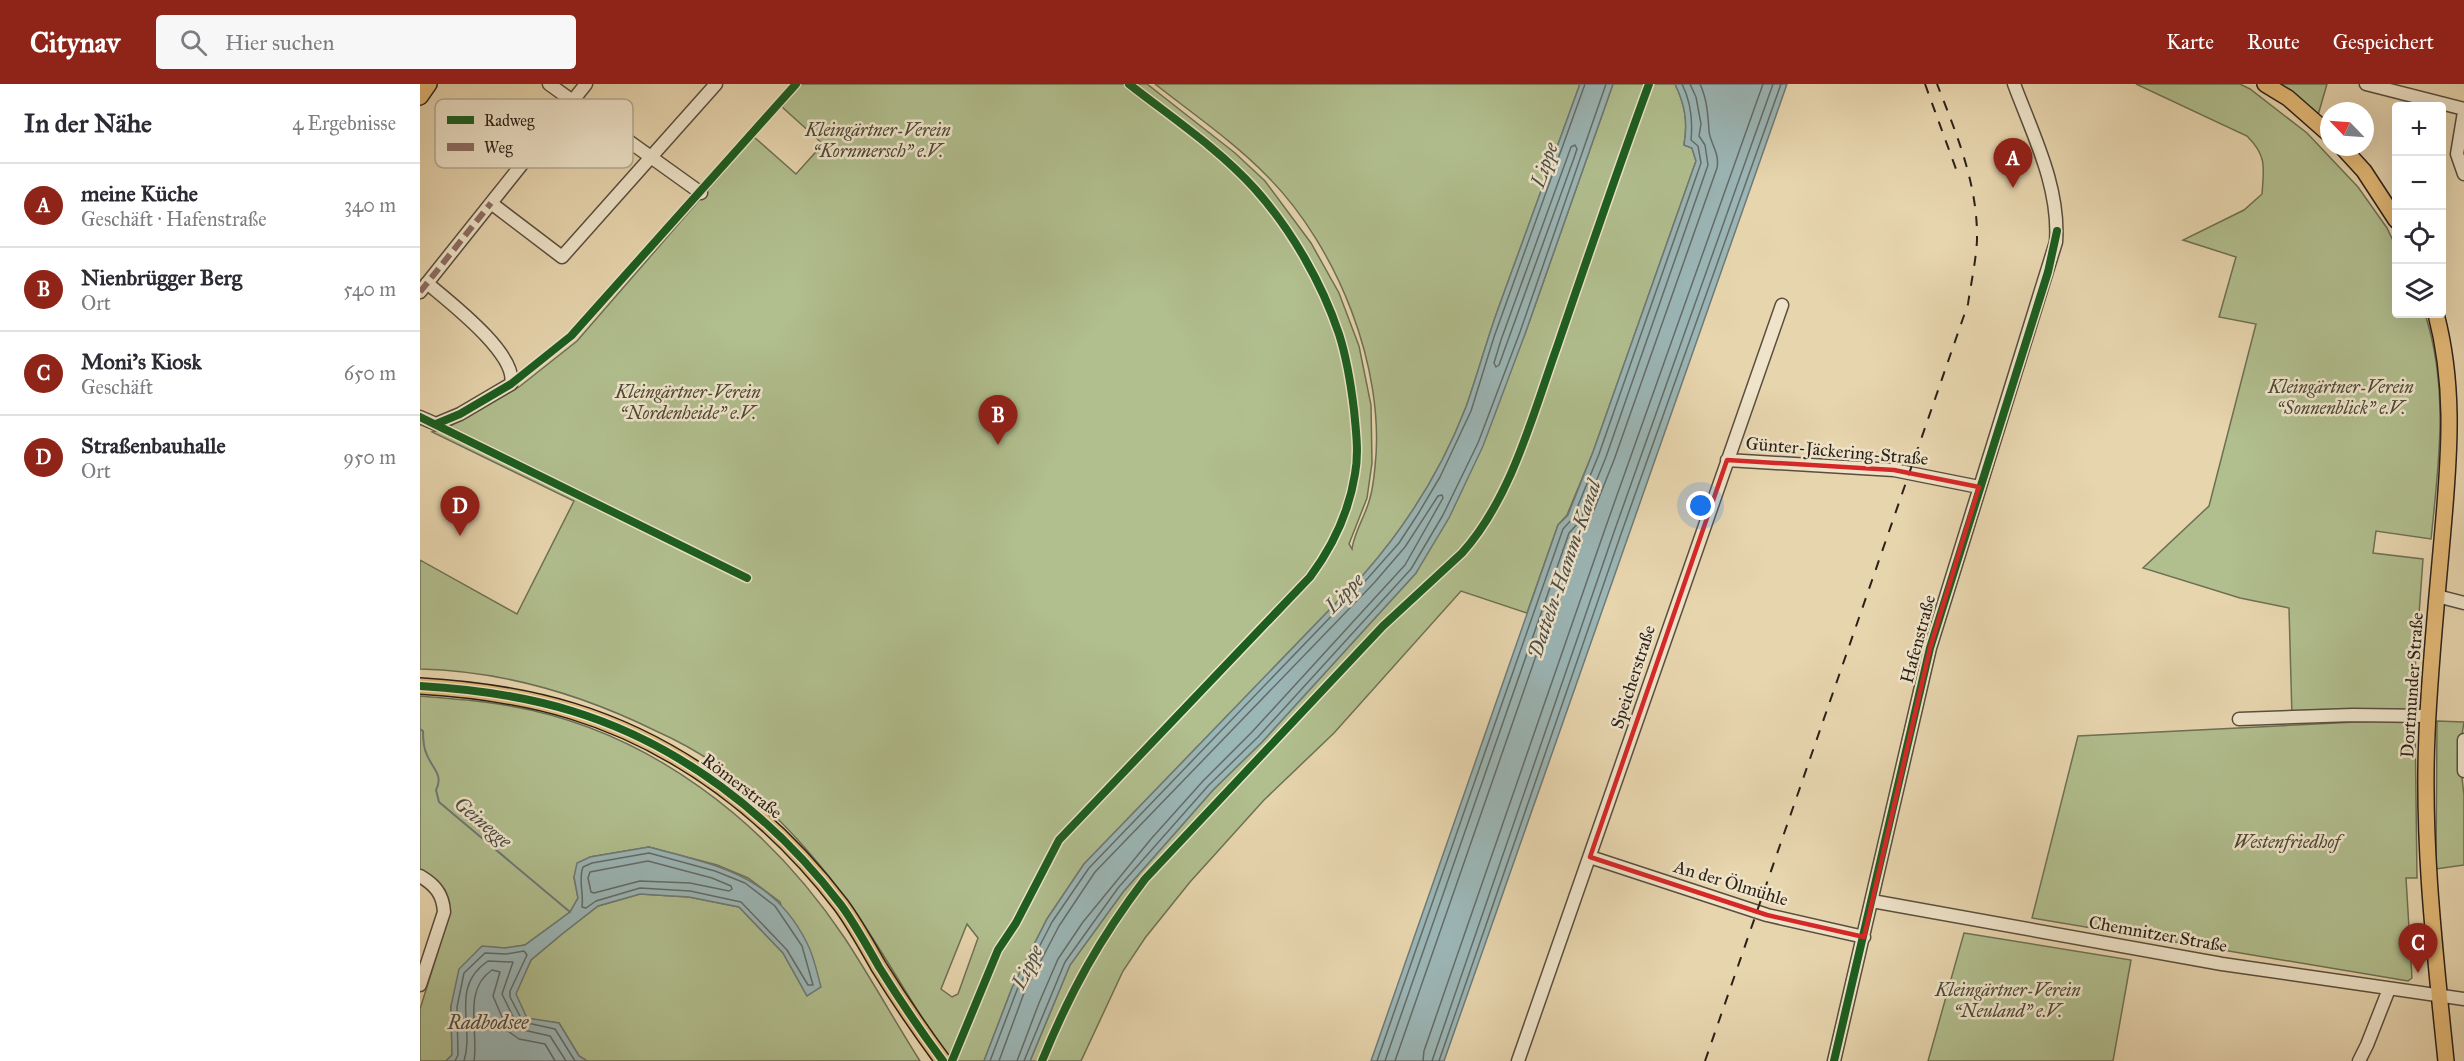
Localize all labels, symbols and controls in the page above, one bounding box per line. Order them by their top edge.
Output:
search box [156,15,576,69]
text: Citynav [30,25,120,60]
icon: search [177,26,210,59]
text: Hier suchen [225,29,334,56]
text: Karte [2166,29,2214,55]
text: Route [2247,29,2300,55]
text: Gespeichert [2333,29,2434,55]
legend [435,99,633,168]
north arrow [2320,102,2374,156]
map controls [2392,102,2446,318]
button: + [2392,102,2446,156]
text: In der Nähe [24,107,152,139]
text: 4 Ergebnisse [292,111,396,135]
text: Radweg [484,111,535,131]
park label: Kleingärtner-Verein “Kornmersch” e.V. [804,119,951,162]
text: Weg [484,138,513,158]
pin: A [1994,138,2032,188]
water label: Lippe [1525,139,1564,192]
button: − [2392,156,2446,210]
text: meine Küche [81,180,198,207]
text: A [37,193,50,217]
text: 340 m [344,193,396,217]
text: Geschäft · Hafenstraße [81,207,267,231]
button: locate [2392,210,2446,264]
text: Nienbrügger Berg [81,264,242,291]
button: layers [2392,264,2446,318]
text: B [37,277,50,301]
text: 540 m [343,277,396,301]
text: Ort [81,291,111,315]
text: Moni's Kiosk [81,348,202,375]
text: C [37,361,50,385]
text: 650 m [344,361,396,385]
text: Geschäft [81,375,153,399]
park label: Kleingärtner-Verein “Sonnenblick” e.V. [2267,376,2414,419]
park label: Kleingärtner-Verein “Nordenheide” e.V. [614,381,761,424]
pin: B [978,396,1018,445]
text: Straßenbauhalle [81,432,226,459]
street label: Günter-Jäckering-Straße [1745,432,1929,471]
text: D [36,445,51,469]
text: 950 m [343,445,396,469]
text: Ort [81,459,111,483]
water label: Datteln-Hamm-Kanal [1522,475,1606,661]
pin: D [440,486,480,536]
your location [1686,491,1715,520]
water label: Lippe [1319,568,1370,619]
street label: Hafenstraße [1896,592,1940,686]
street label: Dortmunder Straße [2396,611,2428,759]
street label: Speicherstraße [1606,622,1660,732]
street label: Römerstraße [697,749,787,823]
water label: Geinegge [449,791,517,853]
park label: Westenfriedhof [2234,831,2345,853]
street label: An der Ölmühle [1670,854,1791,911]
street label: Chemnitzer Straße [2087,911,2229,957]
pin: C [2398,924,2438,973]
water label: Lippe [1006,941,1049,994]
park label: Kleingärtner-Verein “Neuland” e.V. [1934,979,2081,1022]
water label: Radbodsee [446,1010,529,1034]

